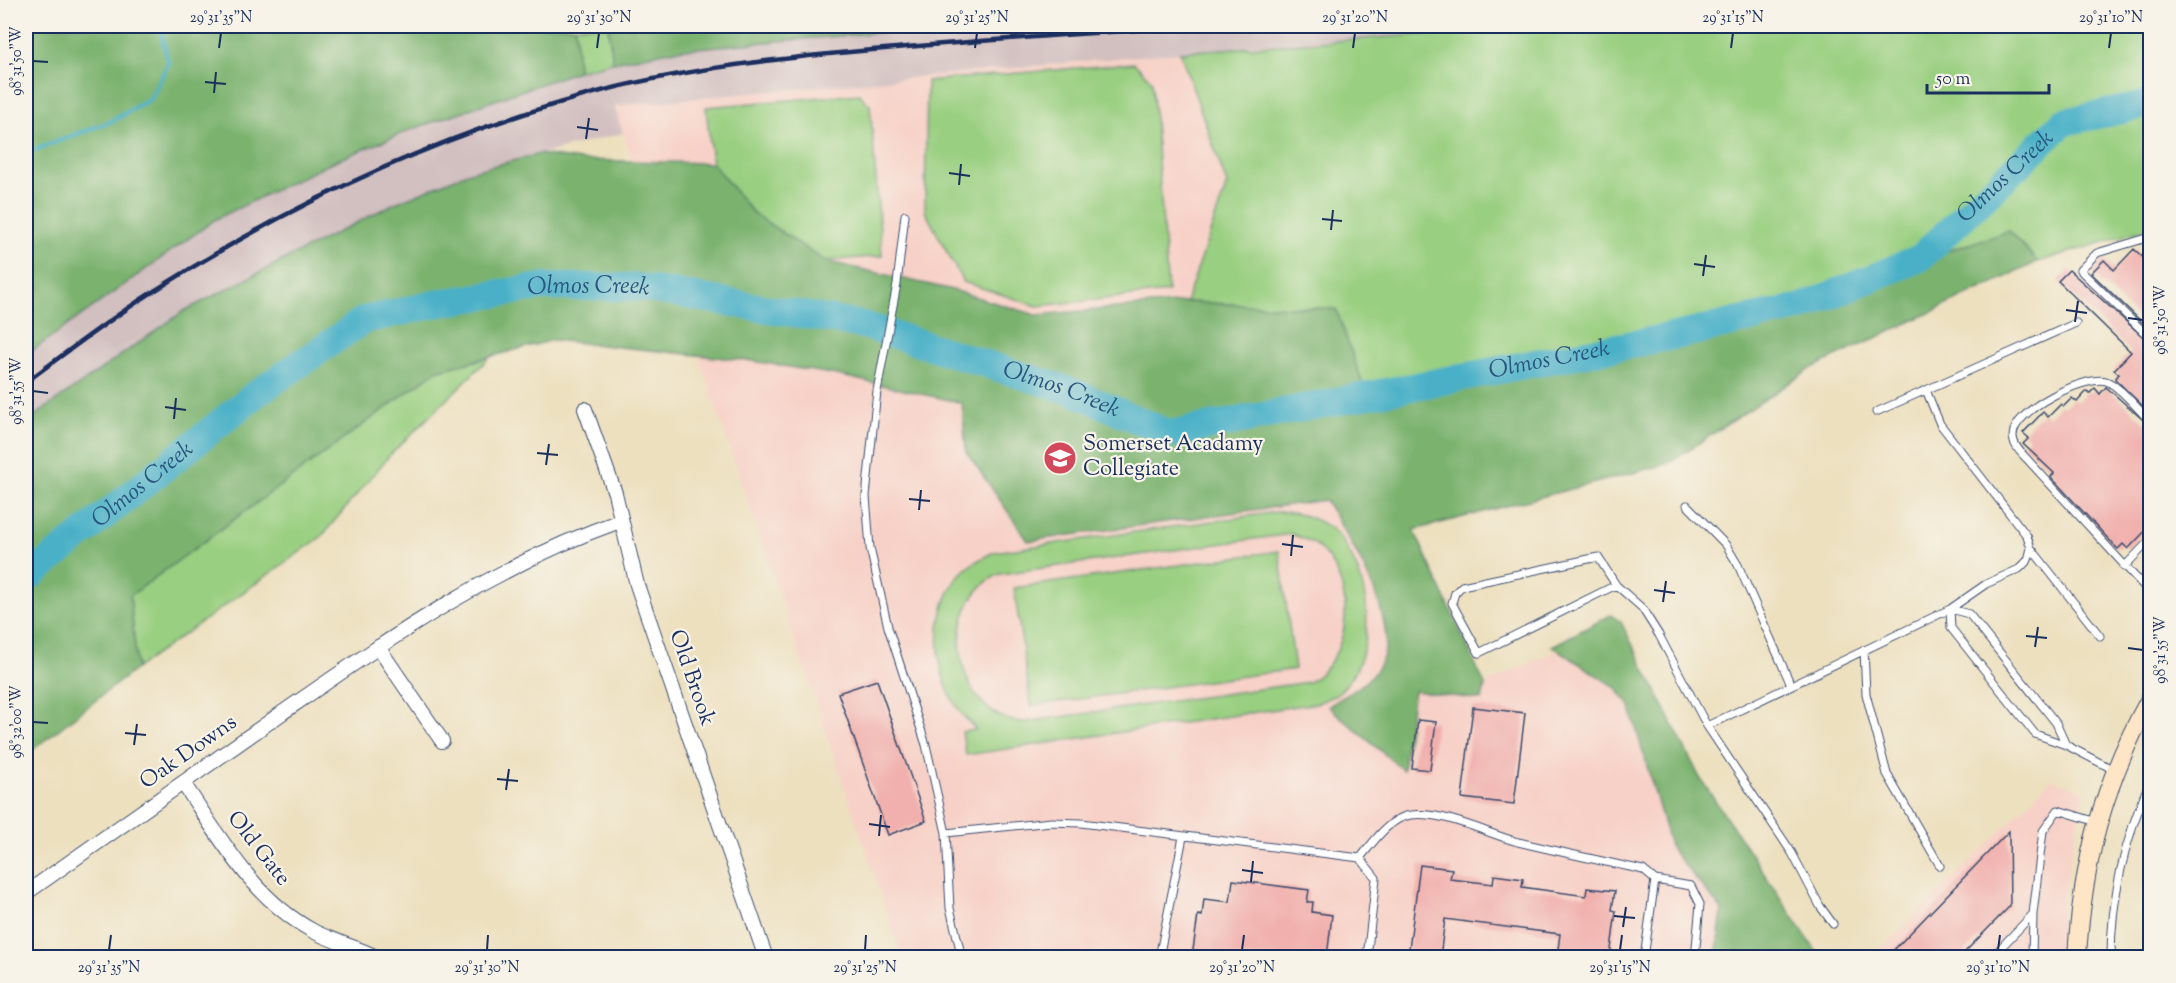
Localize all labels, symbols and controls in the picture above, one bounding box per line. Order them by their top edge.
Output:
text: 29°31'35"N [190,8,252,29]
text: 29°31'30"N [567,8,631,29]
text: 29°31'25"N [945,8,1009,29]
text: 29°31'20"N [1322,8,1388,29]
text: 29°31'15"N [1702,8,1764,29]
text: 29°31'10"N [2079,8,2143,29]
text: 98°31'50"W [7,26,28,96]
scale bar [1927,57,2048,95]
text: 50 m [1935,67,1971,93]
water label: Olmos Creek [1950,122,2062,231]
water label: Olmos Creek [525,269,653,306]
text: 98°31'50"W [2151,285,2172,355]
water label: Olmos Creek [1486,332,1613,389]
water label: Olmos Creek [998,353,1125,427]
text: 98°31'55"W [7,357,28,425]
place label: Somerset Acadamy Collegiate [1083,429,1263,486]
water label: Olmos Creek [84,433,201,537]
school or university icon: Somerset Acadamy Collegiate [1042,440,1078,476]
text: 98°31'55"W [2151,616,2172,684]
street label: Old Brook [660,626,722,730]
text: 98°32'00"W [7,685,28,759]
street label: Oak Downs [134,708,244,798]
street label: Old Gate [218,805,298,893]
text: 29°31'35"N [78,958,140,979]
text: 29°31'30"N [455,958,519,979]
text: 29°31'25"N [833,958,897,979]
text: 29°31'20"N [1209,958,1275,979]
text: 29°31'15"N [1589,958,1651,979]
text: 29°31'10"N [1966,958,2030,979]

